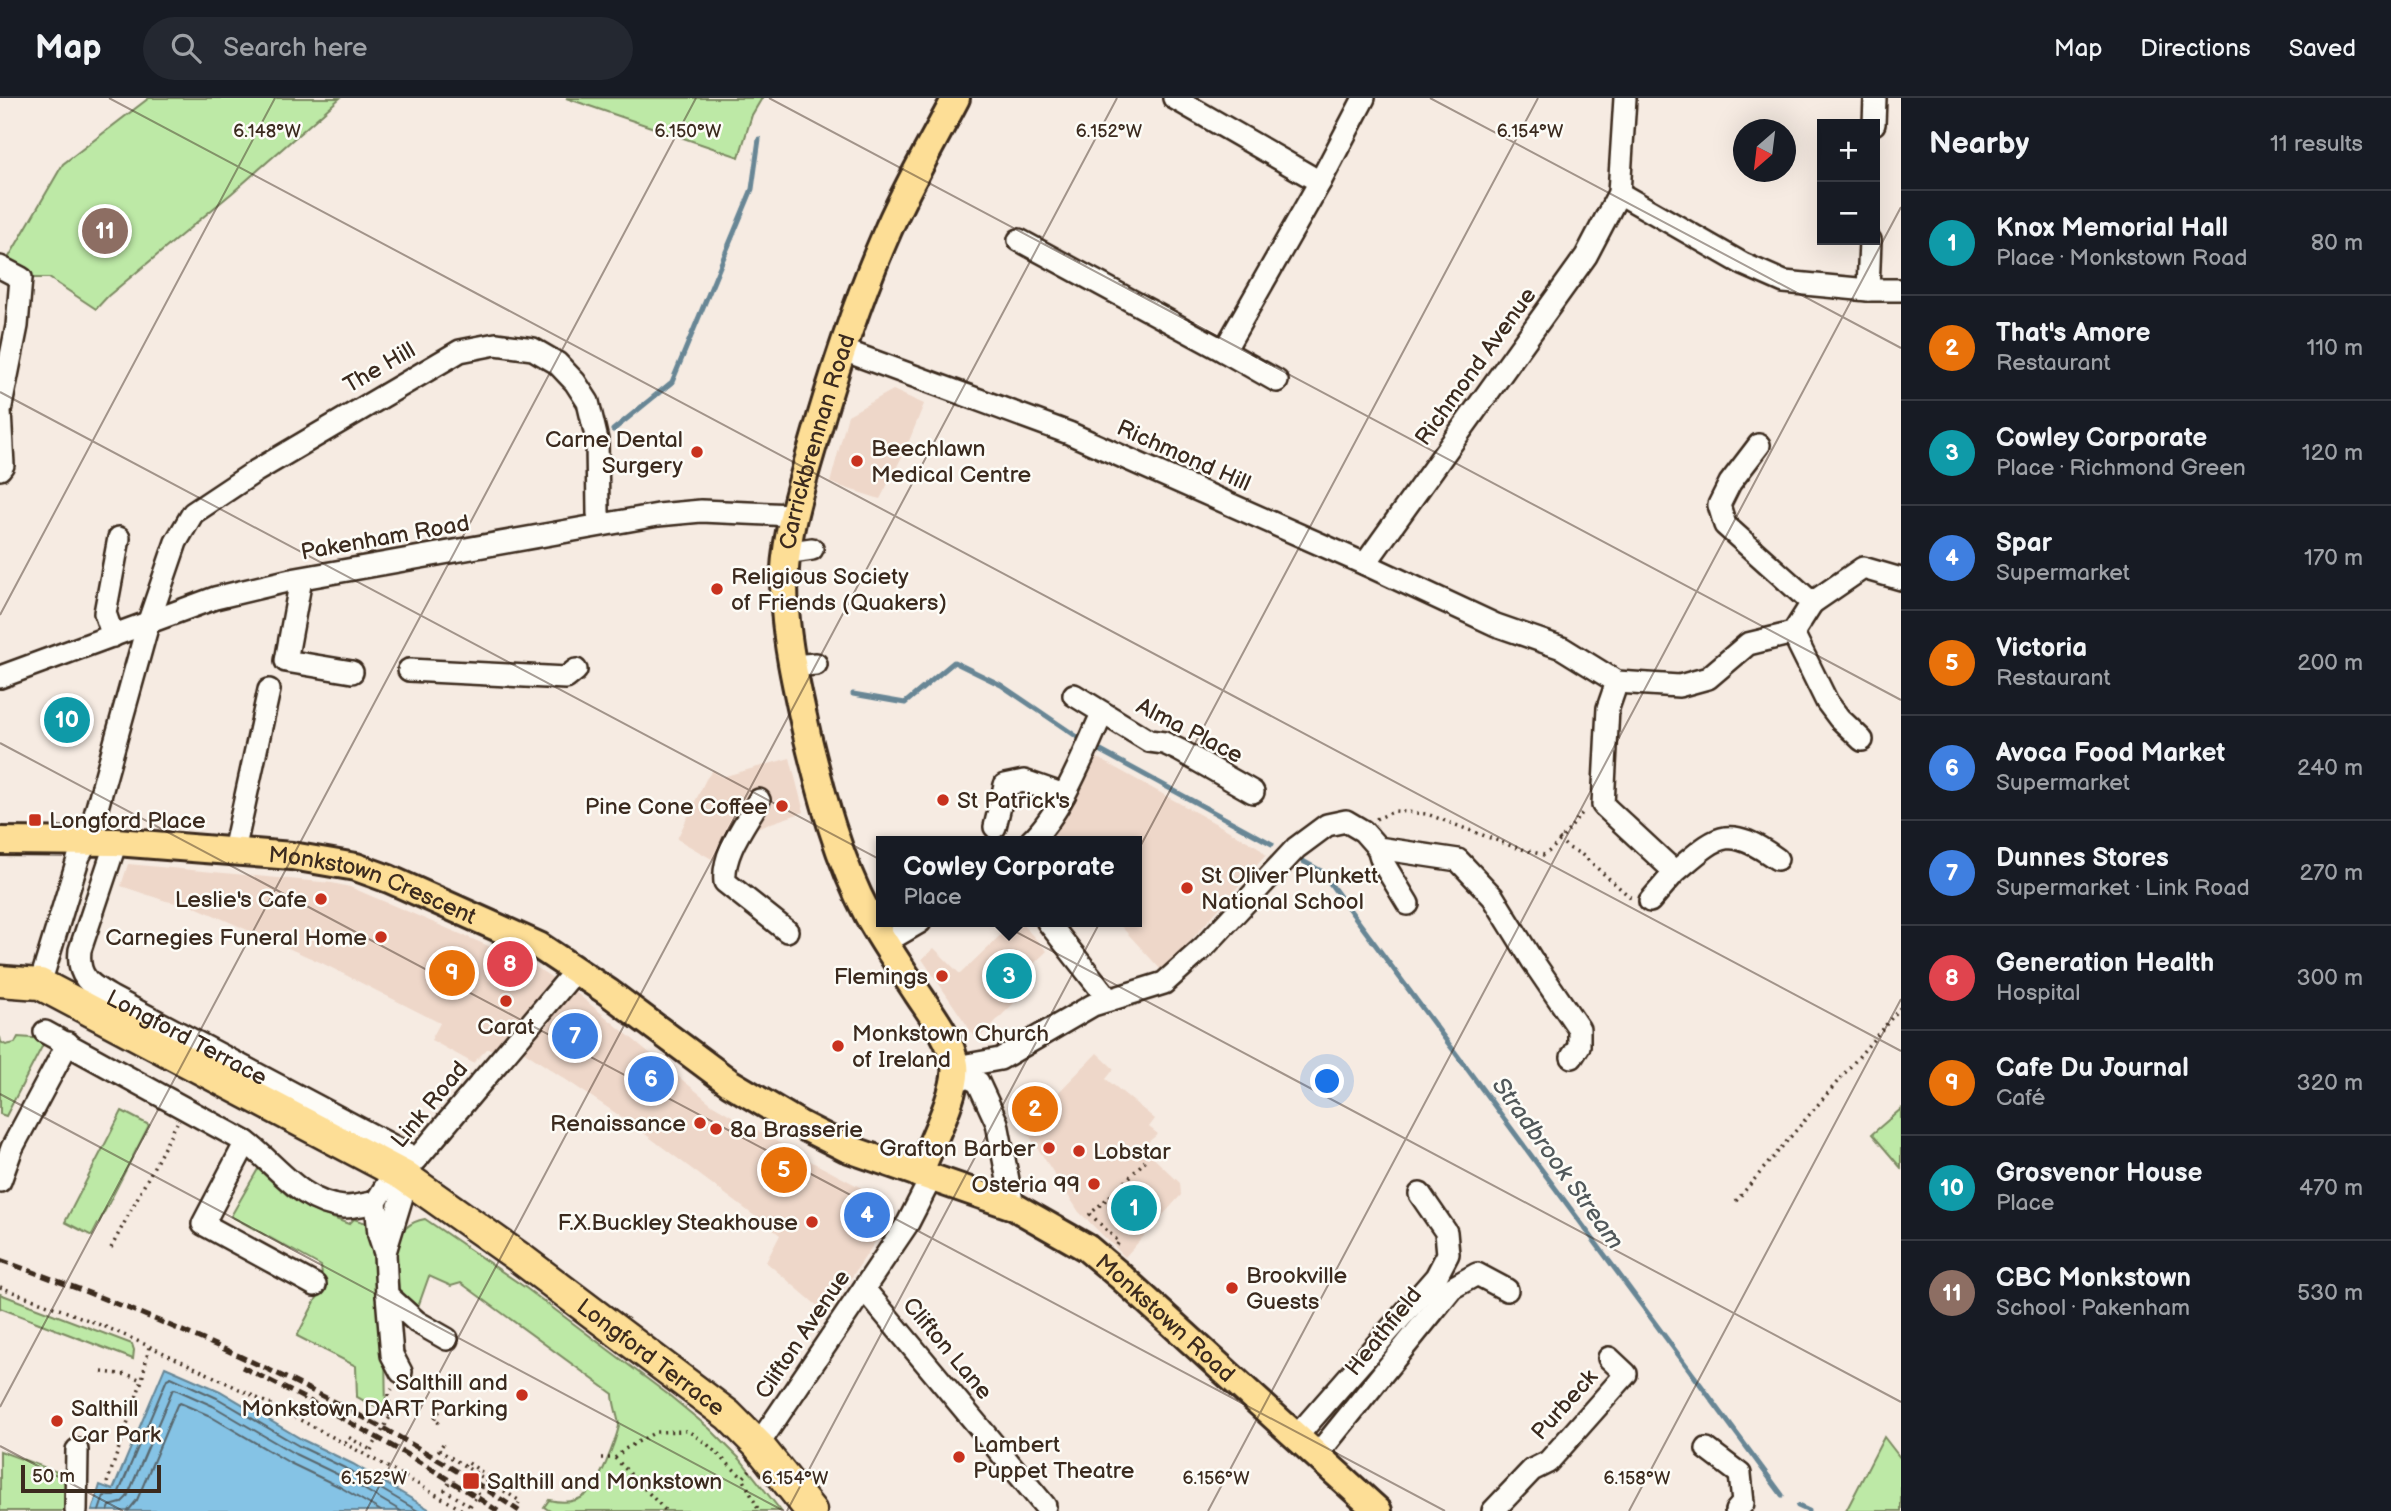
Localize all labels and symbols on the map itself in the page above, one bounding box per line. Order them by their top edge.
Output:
north arrow [1733,119,1796,182]
text: 6.148°W [233,121,301,142]
text: 6.150°W [654,121,722,142]
text: 6.152°W [1076,121,1143,142]
text: 6.154°W [1497,121,1564,142]
pin: 11 [82,205,128,257]
street label: Richmond Avenue [1409,282,1542,451]
street label: Carrickbrennan Road [774,330,862,552]
street label: The Hill [339,336,420,400]
street label: Richmond Hill [1112,414,1255,498]
place label: Carne Dental Surgery [545,426,684,480]
place label: Beechlawn Medical Centre [871,435,1031,489]
marker: Carne Dental Surgery [689,444,705,460]
marker: Beechlawn Medical Centre [849,453,865,469]
street label: Pakenham Road [299,509,472,567]
place label: Religious Society of Friends (Quakers) [731,563,947,617]
marker: Religious Society of Friends (Quakers) [709,581,725,597]
street label: Alma Place [1132,692,1247,770]
pin: 10 [44,694,90,746]
place label: St Patrick's [957,787,1070,815]
marker: St Patrick's [935,792,951,808]
place label: Pine Cone Coffee [585,793,768,821]
marker: Pine Cone Coffee [774,798,790,814]
place label: Longford Place [49,807,206,835]
marker: Longford Place [27,812,43,828]
street label: Monkstown Crescent [267,841,480,931]
place label: St Oliver Plunkett National School [1201,862,1378,916]
marker: St Oliver Plunkett National School [1179,880,1195,896]
place label: Leslie's Cafe [175,886,307,914]
marker: Leslie's Cafe [313,891,329,907]
place label: Carnegies Funeral Home [105,924,367,952]
marker: Carnegies Funeral Home [373,929,389,945]
pin: 8 [487,938,533,990]
pin: 9 [429,947,475,999]
pin: 3 [986,950,1032,1002]
place label: Flemings [834,963,928,991]
marker: Flemings [934,968,950,984]
street label: Longford Terrace [101,984,272,1092]
marker: Carat [498,993,514,1009]
pin: 7 [552,1010,598,1062]
place label: Carat [477,1013,535,1041]
place label: Monkstown Church of Ireland [852,1020,1049,1074]
marker: Monkstown Church of Ireland [830,1038,846,1054]
pin: 6 [628,1053,674,1105]
street label: Link Road [385,1056,474,1154]
your location [1310,1064,1344,1098]
water label: Stradbrook Stream [1486,1072,1630,1255]
pin: 2 [1012,1083,1058,1135]
place label: Renaissance [550,1110,686,1138]
marker: Renaissance [692,1115,708,1131]
place label: 8a Brasserie [730,1116,863,1144]
marker: 8a Brasserie [708,1121,724,1137]
place label: Grafton Barber [879,1135,1036,1163]
place label: Lobstar [1093,1138,1171,1166]
marker: Grafton Barber [1041,1140,1057,1156]
marker: Lobstar [1071,1143,1087,1159]
pin: 5 [761,1144,807,1196]
place label: Osteria 99 [972,1171,1080,1199]
marker: Osteria 99 [1086,1176,1102,1192]
pin: 1 [1111,1182,1157,1234]
pin: 4 [844,1189,890,1241]
place label: F.X.Buckley Steakhouse [557,1209,798,1237]
marker: F.X.Buckley Steakhouse [804,1214,820,1230]
street label: Monkstown Road [1090,1248,1240,1389]
place label: Brookville Guests [1246,1262,1347,1316]
street label: Clifton Avenue [749,1265,856,1404]
marker: Brookville Guests [1224,1280,1240,1296]
street label: Heathfield [1339,1282,1428,1382]
street label: Clifton Lane [896,1292,998,1405]
street label: Longford Terrace [571,1293,730,1423]
street label: Purbeck [1526,1363,1604,1446]
place label: Salthill and Monkstown DART Parking [241,1369,508,1423]
marker: Salthill and Monkstown DART Parking [514,1387,530,1403]
place label: Salthill Car Park [71,1395,162,1449]
marker: Salthill Car Park [49,1413,65,1429]
place label: Lambert Puppet Theatre [973,1431,1134,1485]
marker: Lambert Puppet Theatre [951,1449,967,1465]
scale bar [21,1462,161,1494]
text: 6.152°W [341,1468,408,1489]
place label: Salthill and Monkstown [487,1468,722,1496]
text: 6.154°W [762,1468,829,1489]
text: 6.156°W [1182,1468,1250,1489]
text: 6.158°W [1604,1468,1671,1489]
marker: Salthill and Monkstown [461,1471,481,1491]

